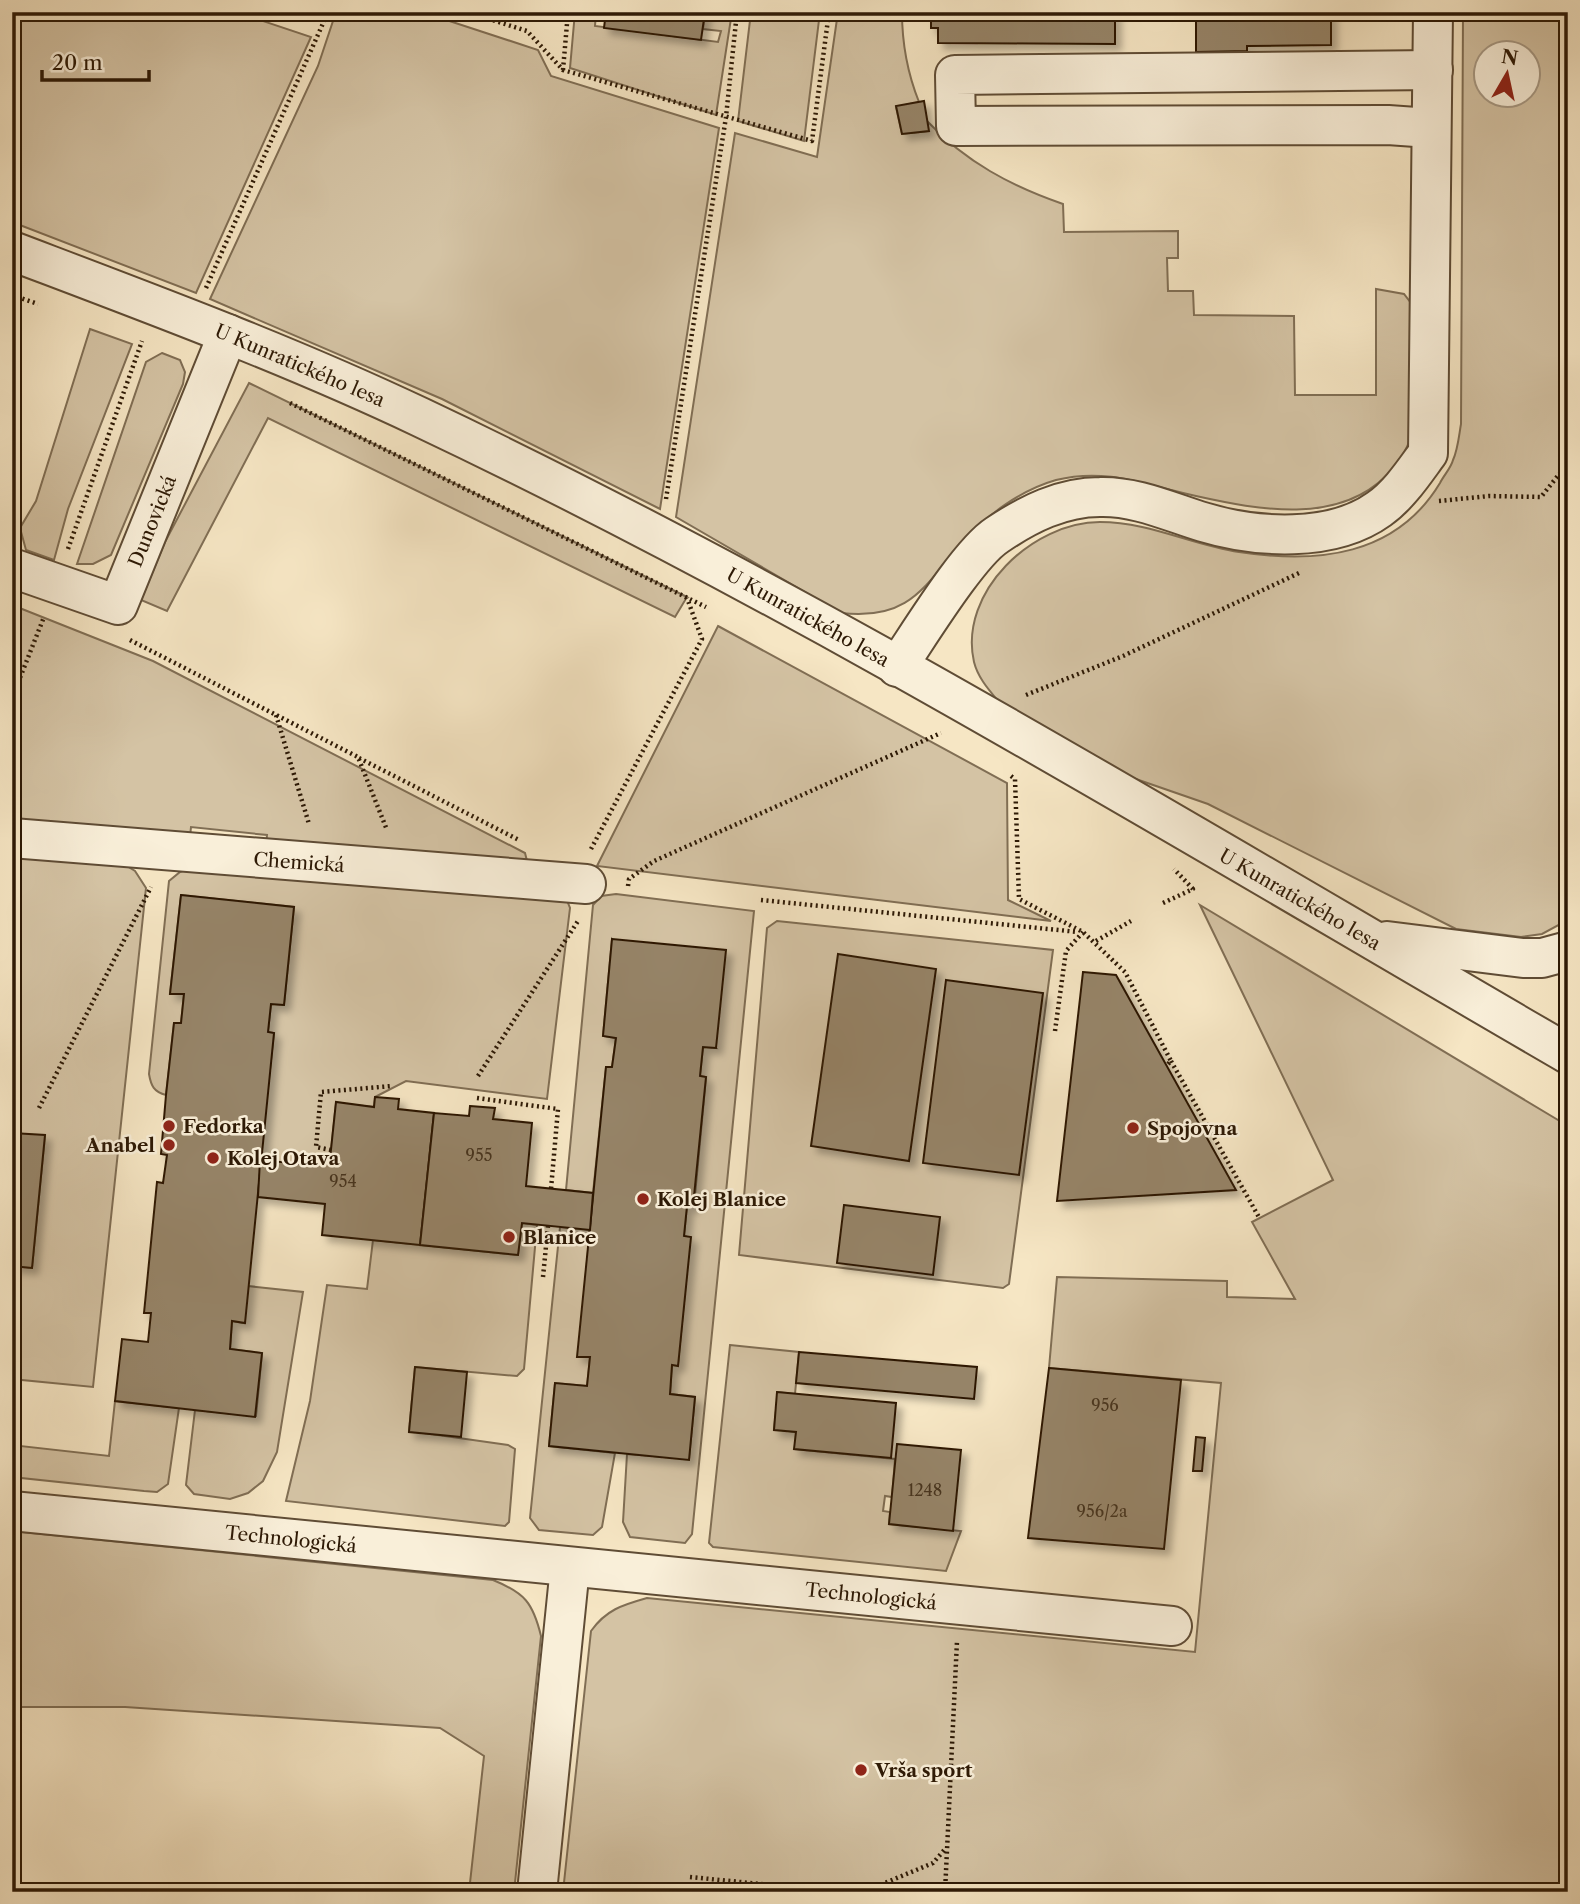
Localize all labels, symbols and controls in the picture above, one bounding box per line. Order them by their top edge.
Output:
scale bar [42,38,149,82]
north arrow [1472,38,1542,108]
text: N [1500,45,1520,70]
text: 20 m [52,50,103,75]
street label: U Kunratického lesa [211,319,388,412]
street label: Dunovická [124,472,181,570]
street label: U Kunratického lesa [722,563,893,672]
street label: U Kunratického lesa [1215,844,1385,955]
street label: Chemická [253,848,345,877]
place label: Fedorka [183,1115,265,1138]
place label: Spojovna [1147,1117,1238,1140]
marker: Fedorka [161,1118,177,1134]
marker: Spojovna [1125,1120,1141,1136]
place label: Anabel [85,1134,155,1157]
marker: Anabel [161,1137,177,1153]
house number: 955 [466,1145,492,1165]
place label: Kolej Otava [227,1147,341,1170]
marker: Kolej Otava [205,1150,221,1166]
house number: 954 [329,1171,357,1191]
place label: Kolej Blanice [657,1188,786,1211]
marker: Kolej Blanice [635,1191,651,1207]
place label: Blanice [523,1226,596,1249]
marker: Blanice [501,1229,517,1245]
house number: 956 [1091,1395,1119,1415]
house number: 1248 [908,1480,942,1500]
house number: 956/2a [1077,1501,1128,1521]
street label: Technologická [224,1521,358,1558]
street label: Technologická [804,1578,938,1615]
place label: Vrša sport [874,1759,973,1782]
marker: Vrša sport [853,1762,869,1778]

